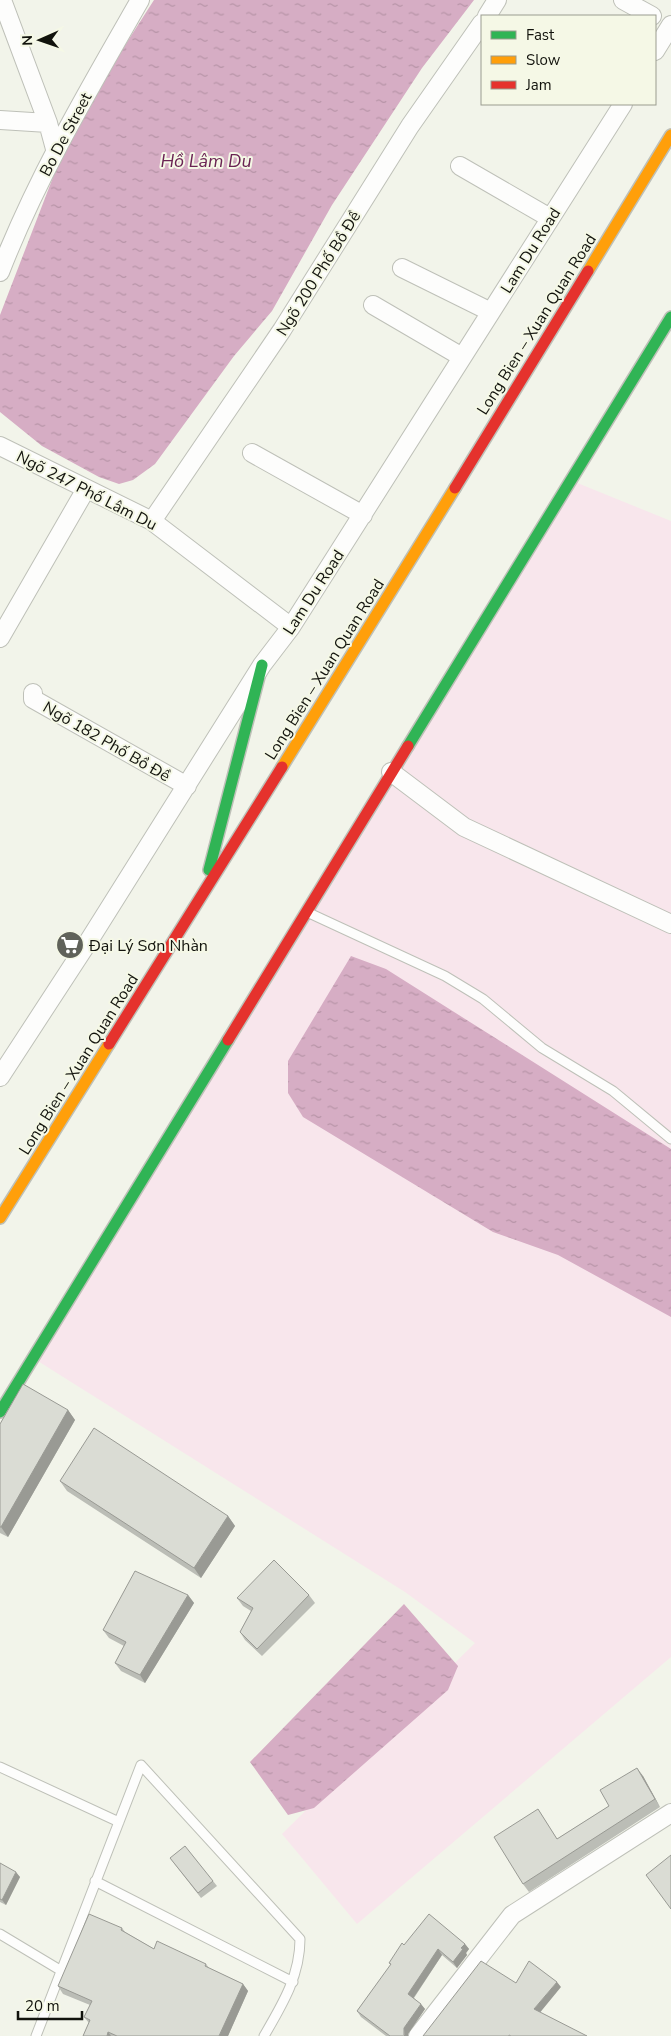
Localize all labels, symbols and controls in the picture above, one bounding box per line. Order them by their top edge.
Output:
north arrow [15,15,65,65]
legend [481,15,656,105]
text: Fast [526,25,555,45]
text: N [18,35,37,46]
text: Slow [526,50,561,70]
text: Jam [525,75,552,95]
street label: Bo De Street [35,88,97,180]
water label: Hồ Lâm Du [160,149,252,173]
street label: Lam Du Road [496,203,566,298]
street label: Ngõ 200 Phố Bồ Đề [271,207,366,340]
street label: Long Bien – Xuan Quan Road [472,230,602,419]
street label: Ngõ 247 Phố Lâm Du [12,446,161,536]
street label: Lam Du Road [278,546,350,639]
street label: Long Bien – Xuan Quan Road [260,575,390,764]
street label: Ngõ 182 Phố Bồ Đề [39,696,174,787]
supermarket icon: Đại Lý Sơn Nhàn [55,930,85,960]
place label: Đại Lý Sơn Nhàn [88,935,208,957]
street label: Long Bien – Xuan Quan Road [14,970,144,1159]
scale bar [18,1988,81,2020]
text: 20 m [25,1996,60,2016]

